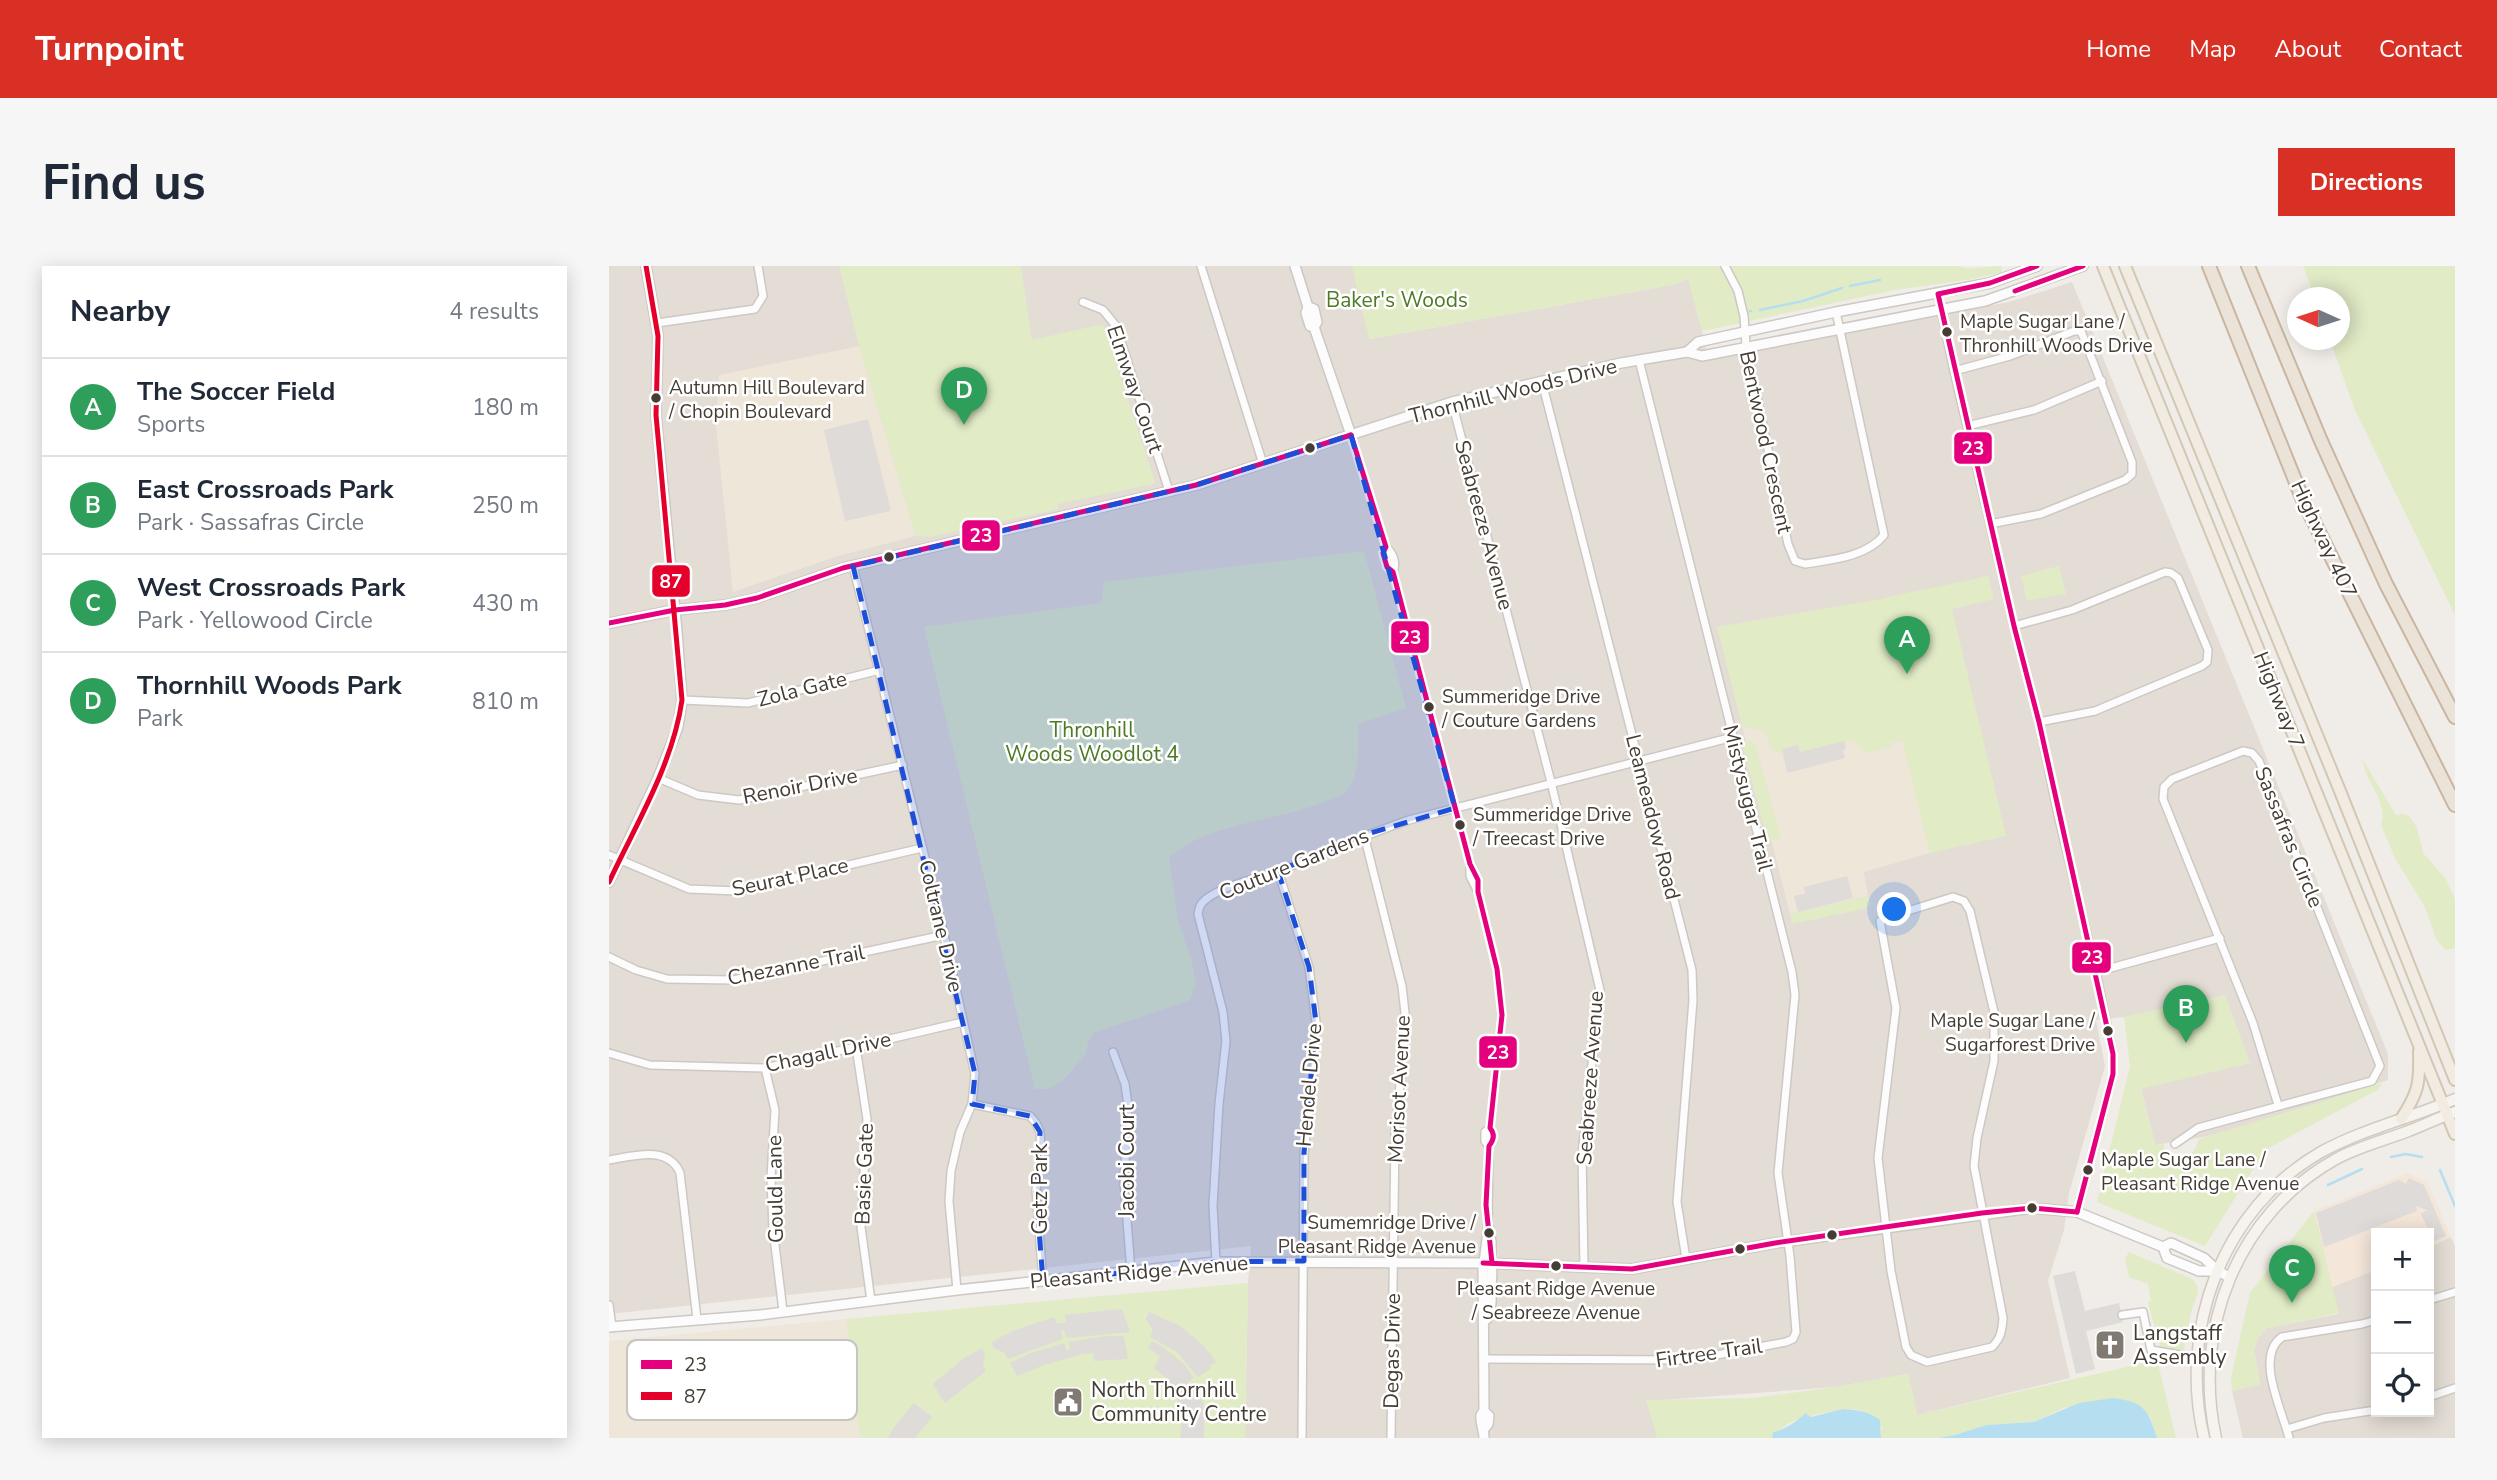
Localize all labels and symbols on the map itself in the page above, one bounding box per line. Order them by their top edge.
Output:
park label: Baker's Woods [1326,286,1468,314]
north arrow [2287,287,2350,350]
place label: Maple Sugar Lane / Thronhill Woods Drive [1960,309,2153,359]
street label: Elmway Court [1100,321,1170,457]
marker: Maple Sugar Lane / Thronhill Woods Drive [1940,325,1954,339]
street label: Bentwood Crescent [1733,348,1799,537]
street label: Thornhill Woods Drive [1406,352,1620,430]
pin: D [941,367,987,425]
place label: Autumn Hill Boulevard / Chopin Boulevard [668,375,865,425]
marker: Autumn Hill Boulevard / Chopin Boulevard [649,391,663,405]
line badge: 23 [1953,431,1993,465]
text: 23 [1962,436,1984,462]
street label: Seabreeze Avenue [1448,437,1520,613]
unlabelled marker [1303,441,1317,455]
street label: Highway 407 [2284,475,2364,603]
line badge: 23 [961,519,1001,552]
text: 23 [970,523,992,549]
unlabelled marker [882,550,896,564]
line badge: 87 [651,564,691,598]
text: 87 [660,569,682,595]
pin: A [1884,616,1930,674]
line badge: 23 [1390,620,1430,654]
text: 23 [1399,625,1421,651]
street label: Highway 7 [2247,647,2311,753]
street label: Zola Gate [754,664,850,714]
place label: Summeridge Drive / Couture Gardens [1441,684,1600,734]
marker: Summeridge Drive / Couture Gardens [1422,700,1436,714]
park label: Thronhill Woods Woodlot 4 [1005,716,1179,768]
street label: Mistysugar Trail [1716,722,1780,875]
street label: Leameadow Road [1619,731,1687,903]
street label: Renoir Drive [740,761,860,811]
street label: Sassafras Circle [2248,762,2330,912]
place label: Summeridge Drive / Treecast Drive [1472,802,1631,852]
marker: Summeridge Drive / Treecast Drive [1453,818,1467,832]
street label: Couture Gardens [1215,821,1373,907]
street label: Seurat Place [729,851,851,903]
street label: Coltrane Drive [912,857,970,995]
your location [1877,892,1911,926]
street label: Chezanne Trail [725,938,868,992]
line badge: 23 [2071,941,2112,974]
text: 23 [2081,945,2103,971]
pin: B [2163,985,2209,1043]
street label: Seabreeze Avenue [1570,990,1610,1166]
place label: Maple Sugar Lane / Sugarforest Drive [1930,1008,2096,1058]
street label: Morisot Avenue [1381,1014,1417,1164]
street label: Hendel Drive [1290,1022,1328,1148]
marker: Maple Sugar Lane / Sugarforest Drive [2101,1024,2115,1038]
street label: Chagall Drive [762,1025,894,1079]
line badge: 23 [1478,1035,1518,1069]
text: 23 [1487,1040,1509,1066]
street label: Jacobi Court [1113,1103,1141,1219]
street label: Basie Gate [848,1123,880,1225]
street label: Gould Lane [760,1135,790,1243]
street label: Getz Park [1026,1143,1054,1234]
place label: Maple Sugar Lane / Pleasant Ridge Avenue [2101,1147,2299,1197]
marker: Maple Sugar Lane / Pleasant Ridge Avenue [2081,1163,2095,1177]
unlabelled marker [2025,1201,2039,1215]
place label: Sumemridge Drive / Pleasant Ridge Avenue [1278,1210,1477,1260]
marker: Sumemridge Drive / Pleasant Ridge Avenue [1482,1226,1496,1240]
unlabelled marker [1825,1228,1839,1242]
unlabelled marker [1733,1242,1747,1256]
pin: C [2269,1245,2315,1303]
street label: Pleasant Ridge Avenue [1029,1249,1249,1295]
marker: Pleasant Ridge Avenue / Seabreeze Avenue [1549,1259,1563,1273]
place label: Pleasant Ridge Avenue / Seabreeze Avenue [1457,1276,1655,1326]
street label: Degas Drive [1377,1293,1407,1409]
place label: Langstaff Assembly [2133,1319,2227,1371]
church icon: Langstaff Assembly [2093,1328,2127,1362]
street label: Firtree Trail [1654,1332,1765,1374]
legend [627,1340,857,1420]
text: 23 [684,1352,707,1378]
place label: North Thornhill Community Centre [1091,1376,1267,1428]
text: 87 [684,1384,707,1410]
public building icon: North Thornhill Community Centre [1051,1385,1085,1419]

